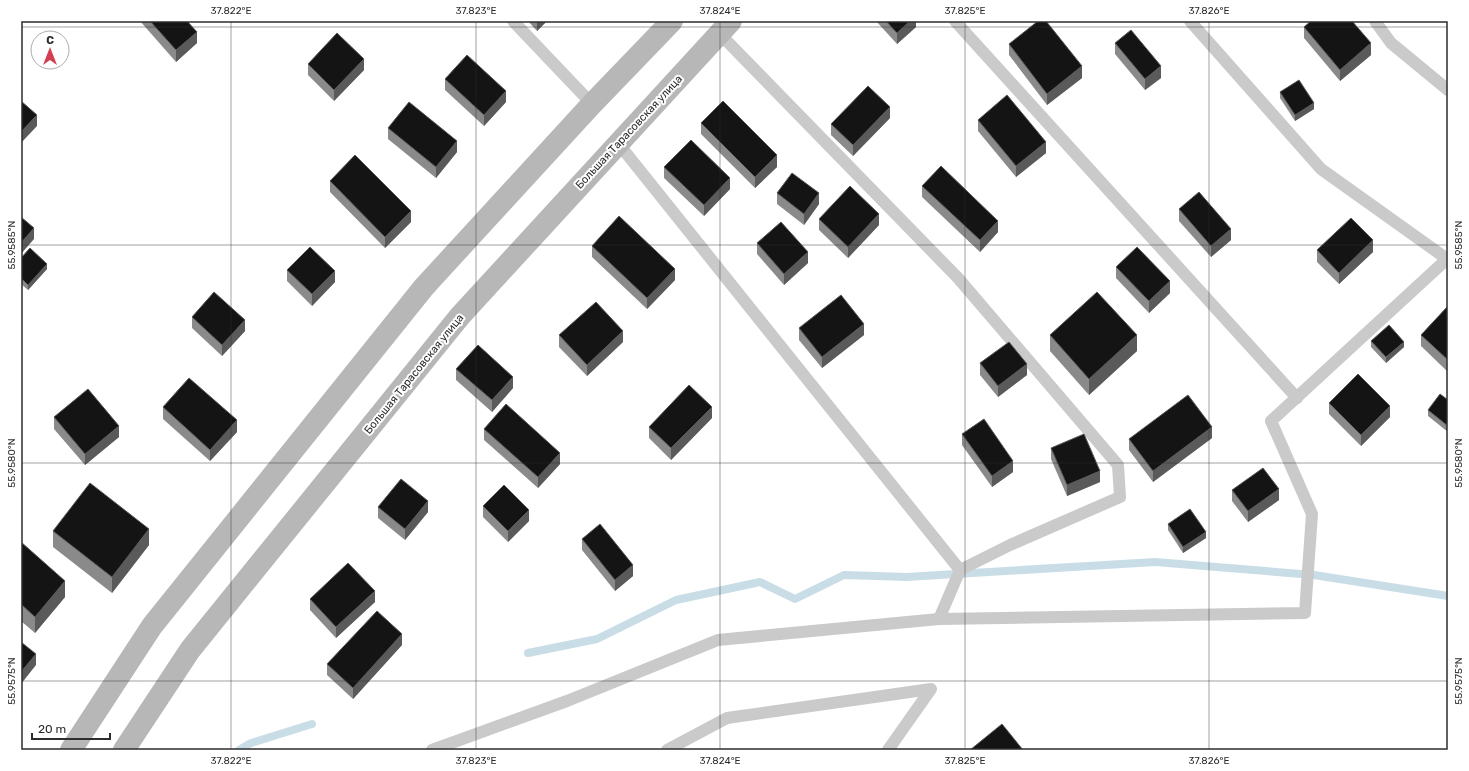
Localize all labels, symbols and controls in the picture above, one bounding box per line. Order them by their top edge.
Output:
text: 37.822°E [211,5,251,17]
text: 37.823°E [455,5,497,17]
text: 37.824°E [699,5,741,17]
text: 37.825°E [944,5,986,17]
text: 37.826°E [1188,5,1230,17]
north arrow [30,30,70,70]
text: С [46,34,54,47]
street label: Большая Тарасовская улица [573,73,685,191]
text: 55.9585°N [6,221,18,269]
text: 55.9585°N [1453,221,1465,269]
street label: Большая Тарасовская улица [362,311,466,437]
text: 55.9580°N [6,438,18,488]
text: 55.9580°N [1453,438,1465,488]
text: 55.9575°N [6,657,18,705]
text: 55.9575°N [1453,657,1465,705]
scale bar [32,715,110,741]
text: 20 m [38,722,66,736]
text: 37.822°E [211,755,251,767]
text: 37.823°E [455,755,497,767]
text: 37.824°E [699,755,741,767]
text: 37.825°E [944,755,986,767]
text: 37.826°E [1188,755,1230,767]

